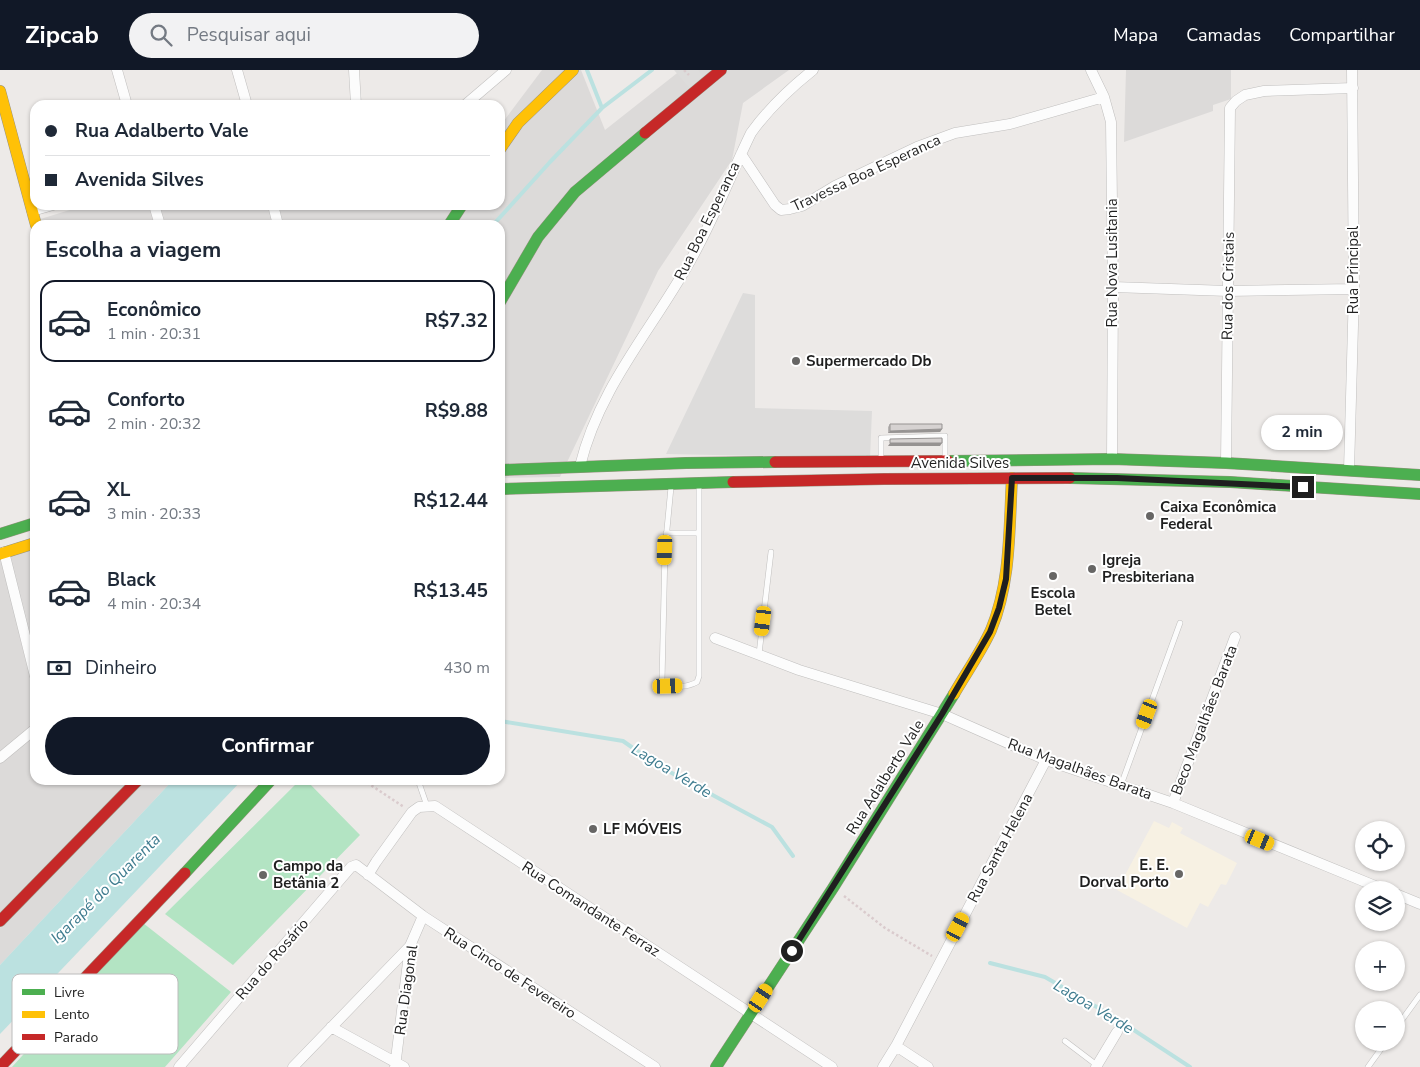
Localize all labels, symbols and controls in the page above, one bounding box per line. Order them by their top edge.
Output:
search box [129,13,479,58]
text: Zipcab [25,19,99,51]
icon: search [147,21,175,49]
text: Pesquisar aqui [187,22,311,48]
text: Mapa [1113,23,1158,47]
text: Camadas [1186,23,1261,47]
text: Compartilhar [1289,23,1395,47]
text: Rua Adalberto Vale [75,118,248,144]
street label: Travessa Boa Esperanca [788,130,944,216]
street label: Rua Boa Esperanca [670,158,744,284]
text: Avenida Silves [75,167,204,193]
street label: Rua Nova Lusitania [1102,198,1122,328]
street label: Rua Principal [1343,225,1363,314]
street label: Rua dos Cristais [1217,232,1239,340]
text: Escolha a viagem [45,235,221,265]
text: Econômico [107,297,201,323]
icon: car [47,299,92,344]
text: R$7.32 [425,308,488,334]
text: 1 min · 20:31 [107,323,201,345]
place label: Supermercado Db [806,351,932,371]
marker: Supermercado Db [790,355,802,367]
text: Conforto [107,387,185,413]
icon: car [47,389,92,434]
text: R$9.88 [425,398,488,424]
text: 2 min · 20:32 [107,413,201,435]
callout: 2 min [1262,414,1344,450]
text: 2 min [1281,421,1323,443]
street label: Avenida Silves [911,453,1009,473]
route end [1292,476,1314,498]
text: XL [107,477,130,503]
icon: car [47,479,92,524]
text: R$12.44 [413,488,488,514]
place label: Caixa Econômica Federal [1160,497,1276,534]
text: 3 min · 20:33 [107,503,201,525]
marker: Caixa Econômica Federal [1144,510,1156,522]
car [656,535,673,565]
place label: Igreja Presbiteriana [1102,550,1194,587]
marker: Igreja Presbiteriana [1086,563,1098,575]
text: Black [107,567,156,593]
icon: car [47,569,92,614]
marker: Escola Betel [1047,570,1059,582]
text: R$13.45 [413,578,488,604]
place label: Escola Betel [1031,583,1075,620]
text: 4 min · 20:34 [107,593,201,615]
car [753,605,772,637]
street label: Beco Magalhães Barata [1166,642,1242,798]
icon: cash [45,654,73,682]
text: Dinheiro [85,655,157,681]
text: 430 m [443,657,490,679]
car [652,678,683,694]
car [1134,697,1159,731]
street label: Rua Adalberto Vale [842,716,928,838]
button: Confirmar [45,717,490,775]
street label: Rua Magalhães Barata [1005,734,1155,804]
water label: Lagoa Verde [627,738,716,804]
street label: Rua Santa Helena [963,790,1037,906]
place label: LF MÓVEIS [603,819,682,839]
map controls [1355,821,1405,1051]
button: locate [1355,821,1405,871]
marker: LF MÓVEIS [587,823,599,835]
car [1243,827,1276,853]
water label: Igarapé do Quarenta [46,829,166,949]
place label: E. E. Dorval Porto [1079,855,1169,892]
place label: Campo da Betânia 2 [273,856,343,893]
street label: Rua Comandante Ferraz [518,857,664,961]
marker: E. E. Dorval Porto [1173,868,1185,880]
marker: Campo da Betânia 2 [257,869,269,881]
button: layers [1355,881,1405,931]
car [944,910,971,944]
street label: Rua do Rosário [231,914,313,1004]
street label: Rua Cinco de Fevereiro [440,923,580,1023]
route start [781,940,803,962]
button: + [1355,941,1405,991]
street label: Rua Diagonal [390,943,422,1036]
legend [12,974,178,1054]
water label: Lagoa Verde [1049,974,1138,1040]
car [746,981,775,1015]
text: Livre [54,983,84,1002]
button: − [1355,1001,1405,1051]
text: Lento [54,1005,90,1024]
text: Parado [54,1028,98,1047]

